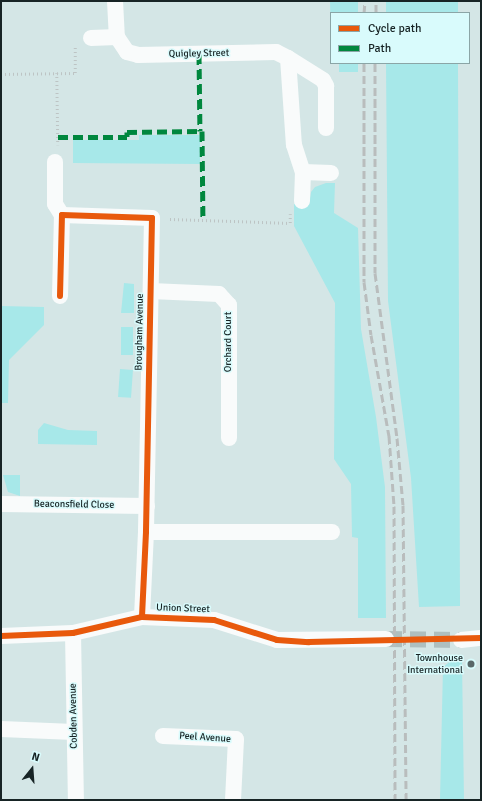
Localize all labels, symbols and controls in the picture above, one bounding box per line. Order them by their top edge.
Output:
legend [330,12,470,64]
text: Cycle path [368,21,421,36]
text: Path [368,41,391,56]
street label: Quigley Street [169,47,229,61]
street label: Brougham Avenue [133,293,147,371]
street label: Orchard Court [223,312,235,372]
street label: Beaconsfield Close [34,498,114,512]
street label: Union Street [156,602,210,616]
place label: Townhouse International [407,652,463,676]
marker: Townhouse International [466,659,476,669]
street label: Cobden Avenue [67,683,81,749]
street label: Peel Avenue [179,730,231,746]
north arrow [12,749,52,789]
text: N [30,750,41,764]

